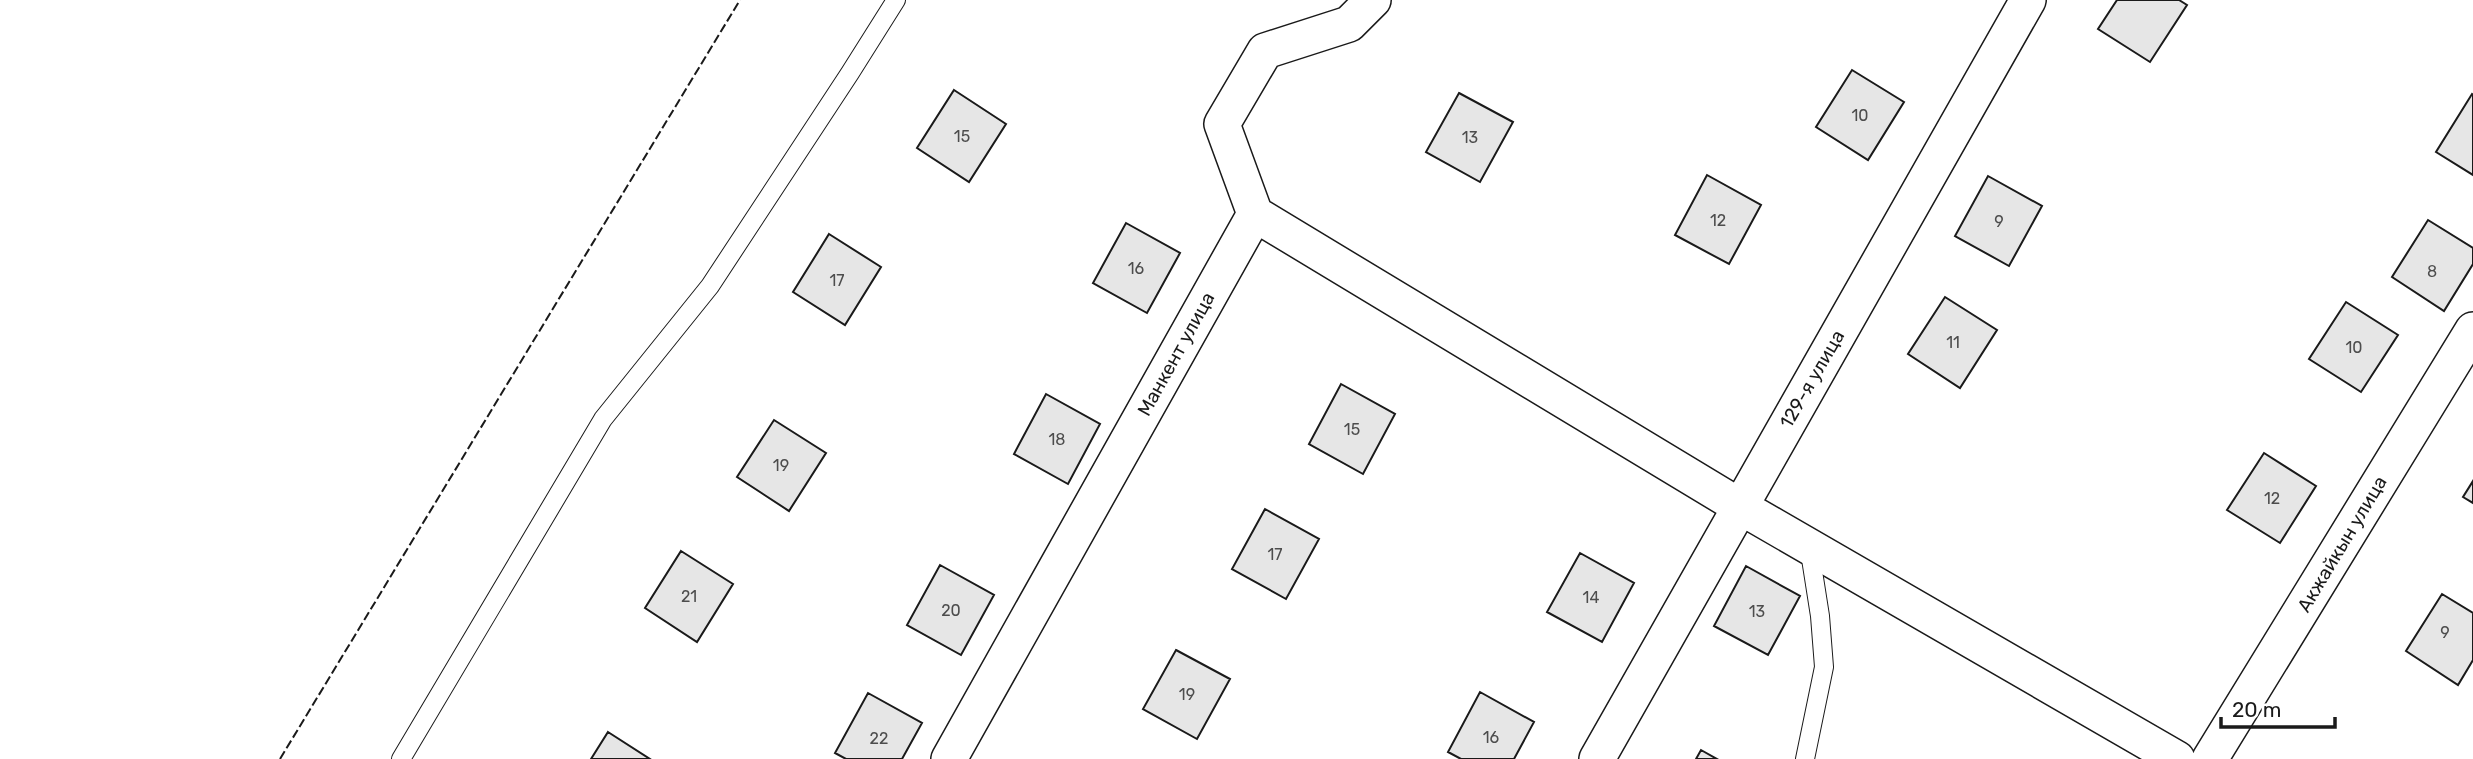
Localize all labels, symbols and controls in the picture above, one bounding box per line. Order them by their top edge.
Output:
house number: 10 [1851,106,1869,125]
house number: 15 [954,127,970,146]
house number: 13 [1462,128,1478,147]
house number: 12 [1710,211,1726,230]
house number: 9 [1994,212,2004,231]
house number: 16 [1128,259,1145,278]
house number: 8 [2427,262,2437,281]
house number: 17 [829,271,845,290]
street label: Манкент улица [1132,288,1220,420]
street label: 129-я улица [1775,326,1849,432]
house number: 11 [1946,333,1960,352]
house number: 10 [2345,338,2363,357]
house number: 15 [1344,420,1360,439]
house number: 18 [1048,430,1066,449]
house number: 19 [773,456,789,475]
street label: Акжайкын улица [2292,472,2392,616]
house number: 12 [2264,489,2280,508]
house number: 17 [1267,545,1283,564]
house number: 21 [681,587,697,606]
house number: 14 [1583,588,1599,607]
house number: 20 [941,601,961,620]
house number: 13 [1749,602,1765,621]
house number: 9 [2440,623,2450,642]
house number: 19 [1179,685,1195,704]
scale bar [2221,686,2335,730]
text: 20 m [2232,697,2281,722]
house number: 16 [1483,728,1500,747]
house number: 22 [870,729,888,748]

